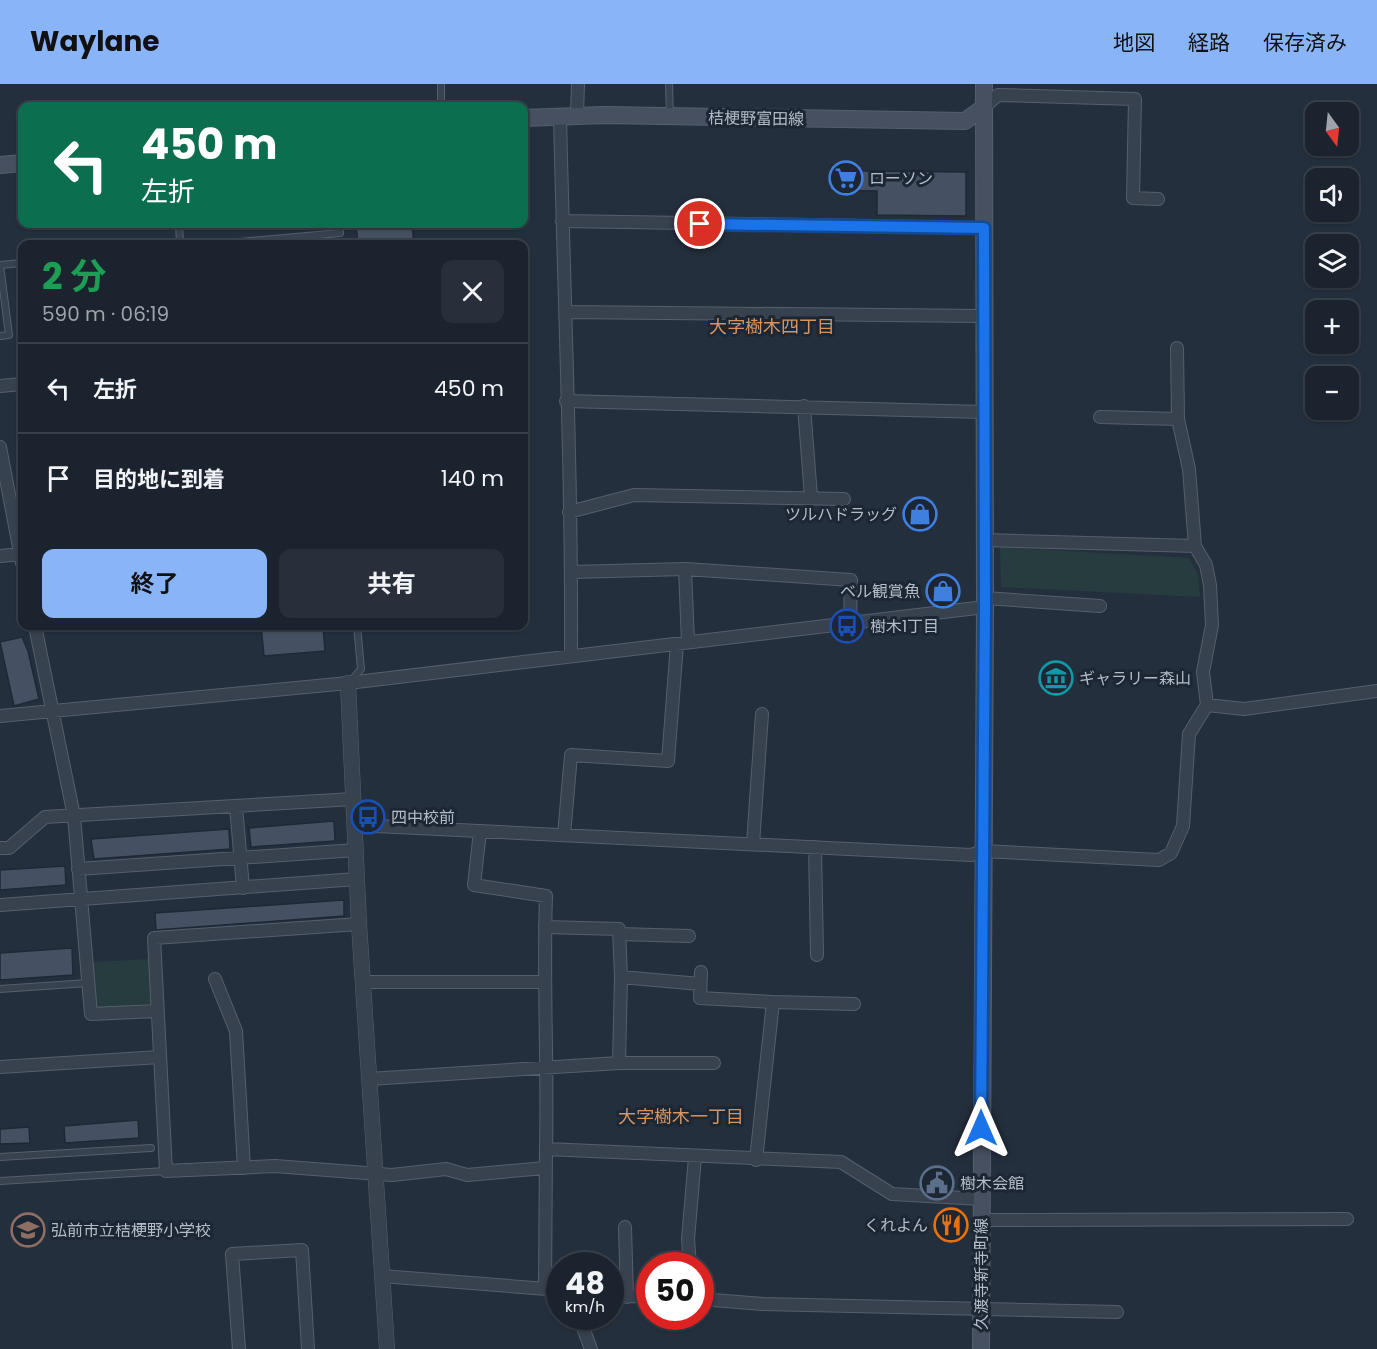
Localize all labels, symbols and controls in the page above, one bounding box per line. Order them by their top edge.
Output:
text: Waylane [30,22,160,61]
text: 地図 [1113,28,1155,57]
text: 経路 [1188,28,1230,57]
text: 保存済み [1263,28,1347,57]
north arrow [1305,102,1359,156]
map controls [1305,102,1359,420]
street label: 桔梗野富田線 [708,106,804,131]
text: 450 m [141,115,278,174]
icon: left [42,126,120,204]
supermarket icon: ローソン [828,160,864,196]
place label: ローソン [869,167,933,190]
button: sound [1305,168,1359,222]
text: 左折 [141,173,195,210]
pin [674,198,725,249]
icon: arrive [683,207,716,240]
button: layers [1305,234,1359,288]
text: 2 分 [42,251,106,302]
button: close [441,260,504,323]
text: 590 m · 06:19 [42,300,169,328]
button: + [1305,300,1359,354]
district label: 大字樹木四丁目 [709,314,835,339]
button: − [1305,366,1359,420]
icon: left [42,372,75,405]
text: 450 m [434,373,504,404]
text: 左折 [93,374,137,405]
icon: arrive [42,462,75,495]
text: 140 m [441,463,504,494]
text: 目的地に到着 [93,464,225,495]
shop icon: ツルハドラッグ [902,496,938,532]
place label: ツルハドラッグ [785,503,897,526]
button: 終了 [42,549,267,618]
button: 共有 [279,549,504,618]
shop icon: ベル観賞魚 [925,573,961,609]
place label: ベル観賞魚 [840,580,920,603]
bus stop icon: 樹木1丁目 [829,608,865,644]
place label: 樹木1丁目 [870,615,939,638]
museum icon: ギャラリー森山 [1038,660,1074,696]
place label: ギャラリー森山 [1079,667,1191,690]
bus stop icon: 四中校前 [350,799,386,835]
place label: 四中校前 [391,806,455,829]
position arrow [949,1096,1013,1160]
district label: 大字樹木一丁目 [618,1104,744,1129]
public building icon: 樹木会館 [919,1165,955,1201]
place label: 樹木会館 [960,1172,1024,1195]
restaurant icon: くれよん [933,1207,969,1243]
school or university icon: 弘前市立桔梗野小学校 [10,1212,46,1248]
place label: くれよん [864,1214,928,1237]
street label: 久渡寺新寺町線 [970,1218,993,1330]
place label: 弘前市立桔梗野小学校 [51,1219,211,1242]
speed limit sign: 50 [636,1252,714,1330]
text: 48 [565,1262,605,1305]
text: km/h [565,1296,605,1317]

